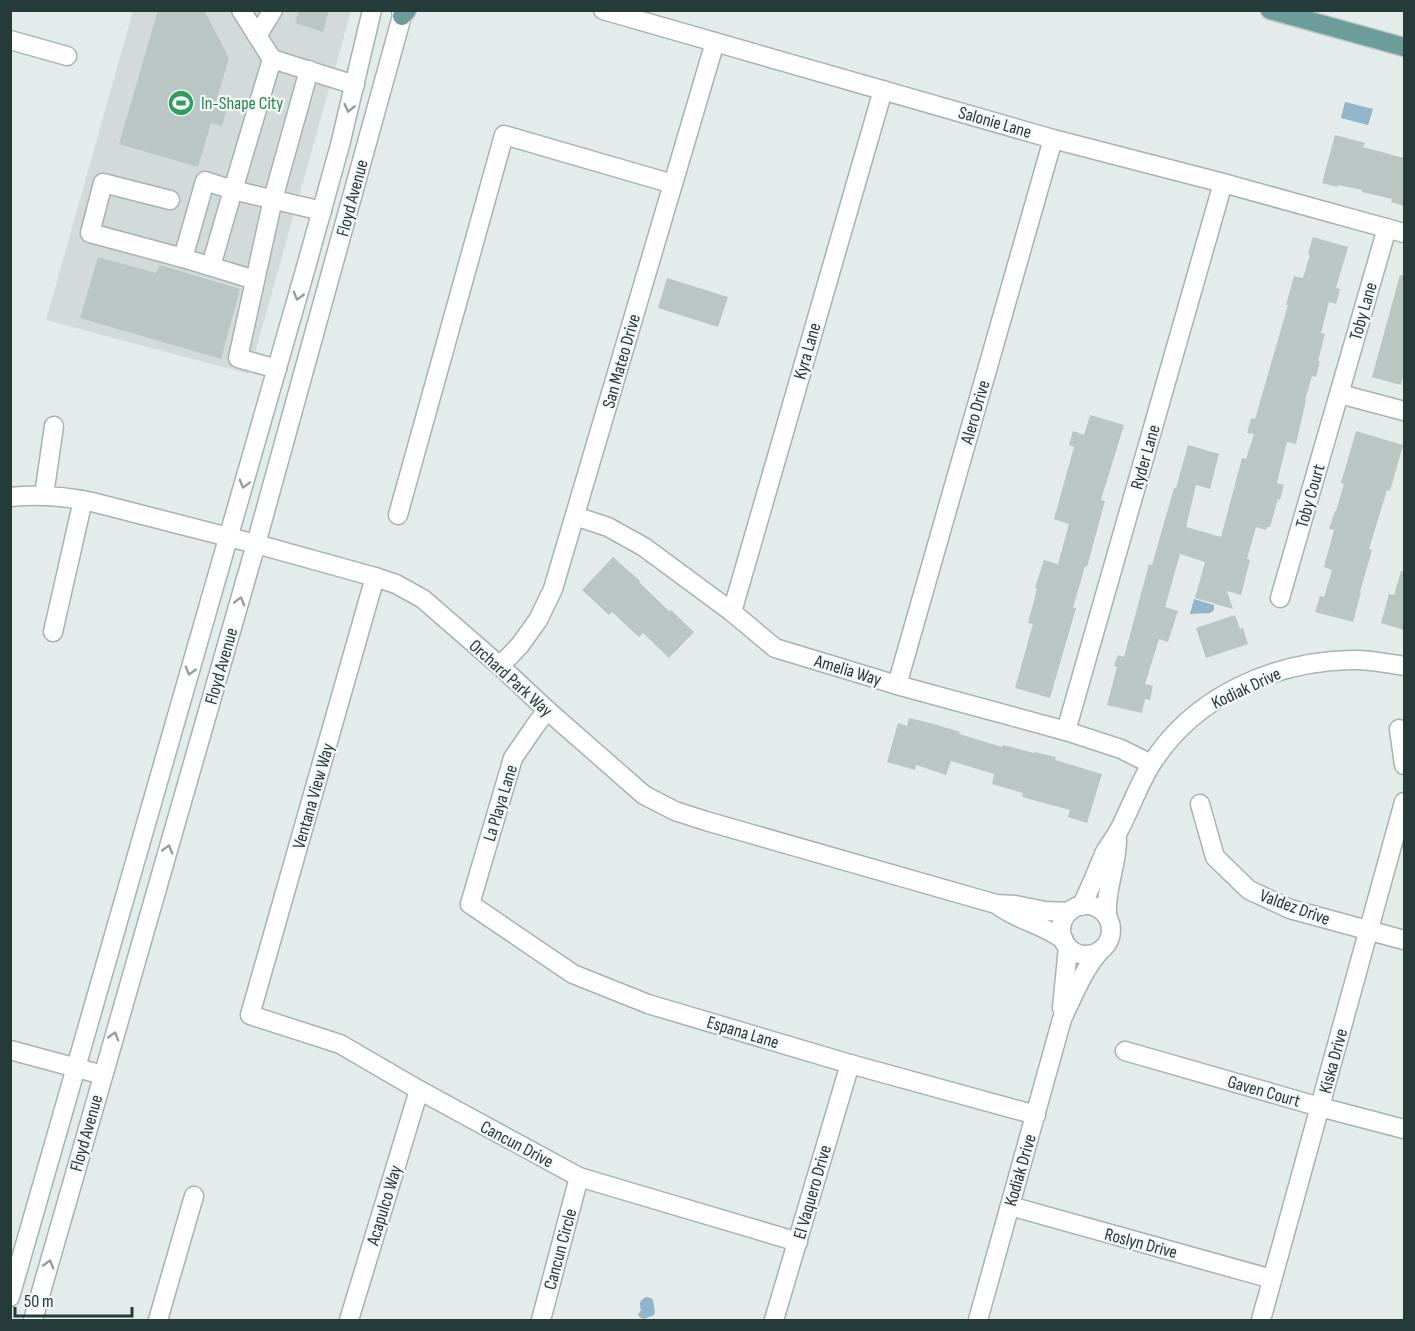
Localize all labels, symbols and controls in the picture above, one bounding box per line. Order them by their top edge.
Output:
sports icon: In-Shape City [166,88,196,118]
place label: In-Shape City [201,93,283,114]
street label: Salonie Lane [956,102,1034,143]
one-way arrow [344,103,357,113]
street label: Floyd Avenue [332,157,373,239]
street label: Toby Lane [1345,280,1382,343]
one-way arrow [293,290,305,301]
street label: San Mateo Drive [598,312,645,411]
street label: Kyra Lane [789,320,826,382]
street label: Alero Drive [956,378,995,447]
street label: Ryder Lane [1126,422,1165,492]
street label: Toby Court [1291,461,1330,530]
one-way arrow [239,478,251,489]
one-way arrow [233,596,245,607]
street label: Floyd Avenue [201,625,242,707]
street label: Orchard Park Way [465,635,557,721]
street label: Amelia Way [811,650,884,691]
street label: Kodiak Drive [1208,663,1284,714]
one-way arrow [185,665,197,676]
street label: Ventana View Way [288,741,339,851]
street label: La Playa Lane [479,762,522,844]
one-way arrow [161,844,173,855]
street label: Valdez Drive [1257,885,1333,930]
street label: Espana Lane [704,1012,781,1053]
street label: Kiska Drive [1315,1026,1352,1096]
one-way arrow [107,1032,119,1042]
street label: Gaven Court [1225,1071,1303,1112]
street label: Floyd Avenue [66,1092,107,1174]
street label: Cancun Drive [477,1116,557,1172]
street label: Kodiak Drive [1000,1132,1041,1209]
street label: El Vaquero Drive [789,1143,836,1242]
street label: Acapulco Way [362,1163,407,1249]
street label: Cancun Circle [540,1206,581,1292]
street label: Roslyn Drive [1102,1224,1179,1263]
one-way arrow [42,1259,54,1270]
scale bar [15,1280,132,1318]
text: 50 m [24,1291,54,1312]

